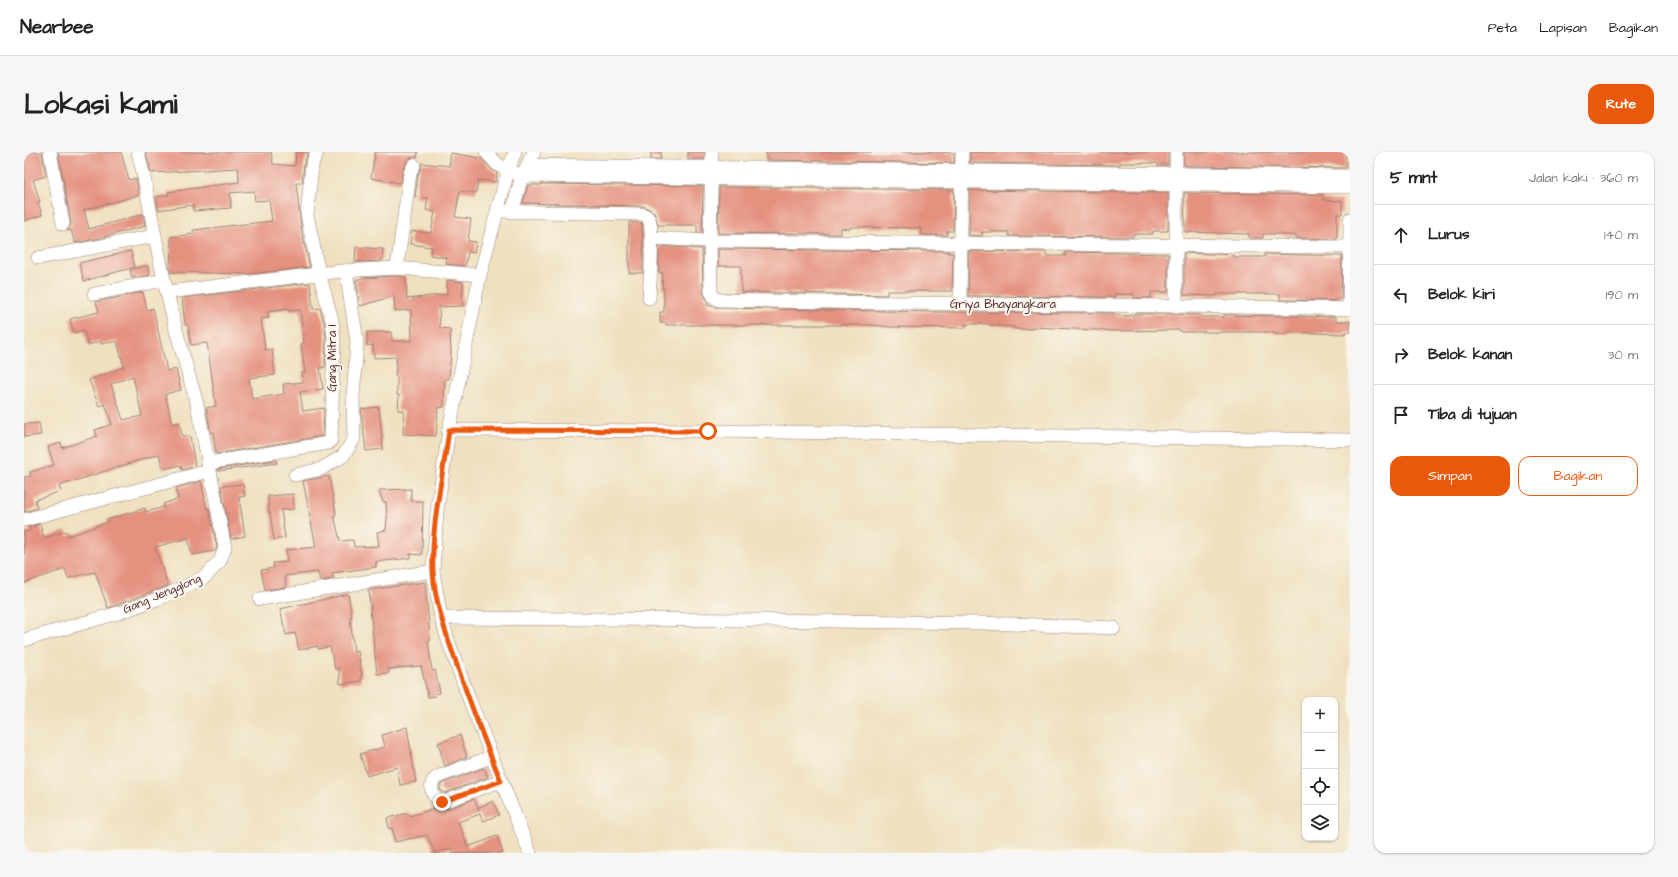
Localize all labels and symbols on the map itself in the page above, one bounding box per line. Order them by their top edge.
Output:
street label: Griya Bhayangkara [950,296,1056,314]
street label: Gang Mitra I [324,324,342,392]
route start [699,422,717,440]
street label: Gang Jengglong [120,570,204,619]
route end [433,793,451,811]

